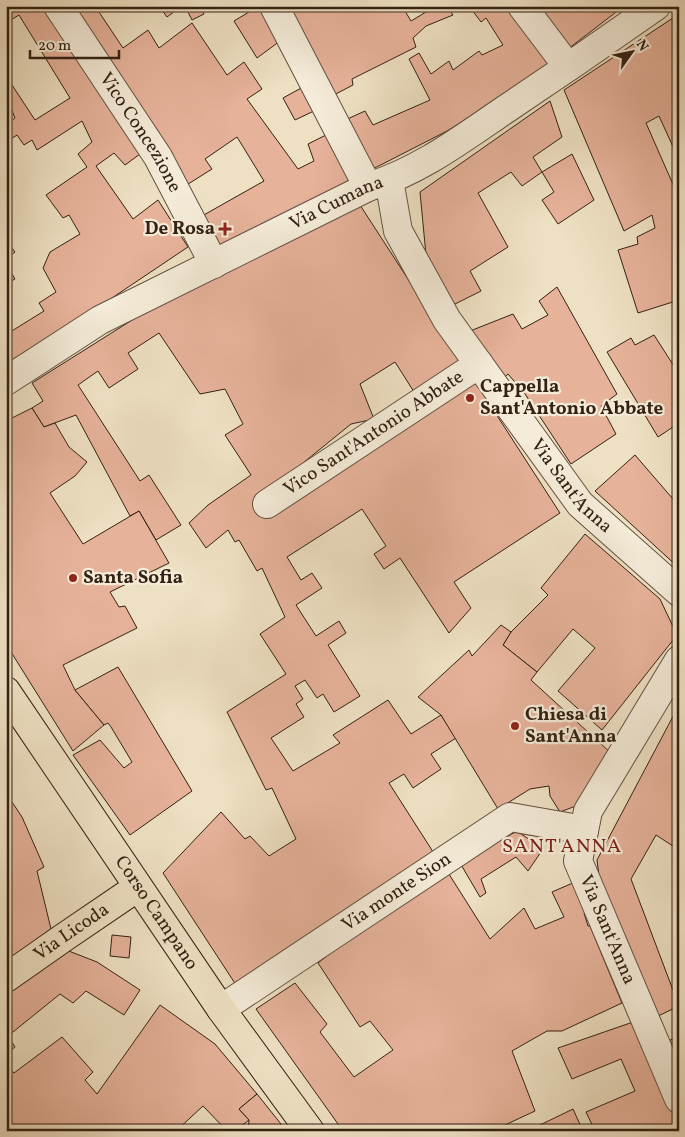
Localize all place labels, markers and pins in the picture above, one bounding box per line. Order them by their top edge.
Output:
place label: De Rosa [145,216,215,242]
marker: De Rosa [219,223,231,235]
place label: Cappella Sant'Antonio Abbate [480,374,664,422]
marker: Cappella Sant'Antonio Abbate [464,392,476,404]
place label: Santa Sofia [83,565,183,591]
marker: Santa Sofia [67,572,79,584]
place label: Chiesa di Sant'Anna [525,702,617,750]
marker: Chiesa di Sant'Anna [509,720,521,732]

